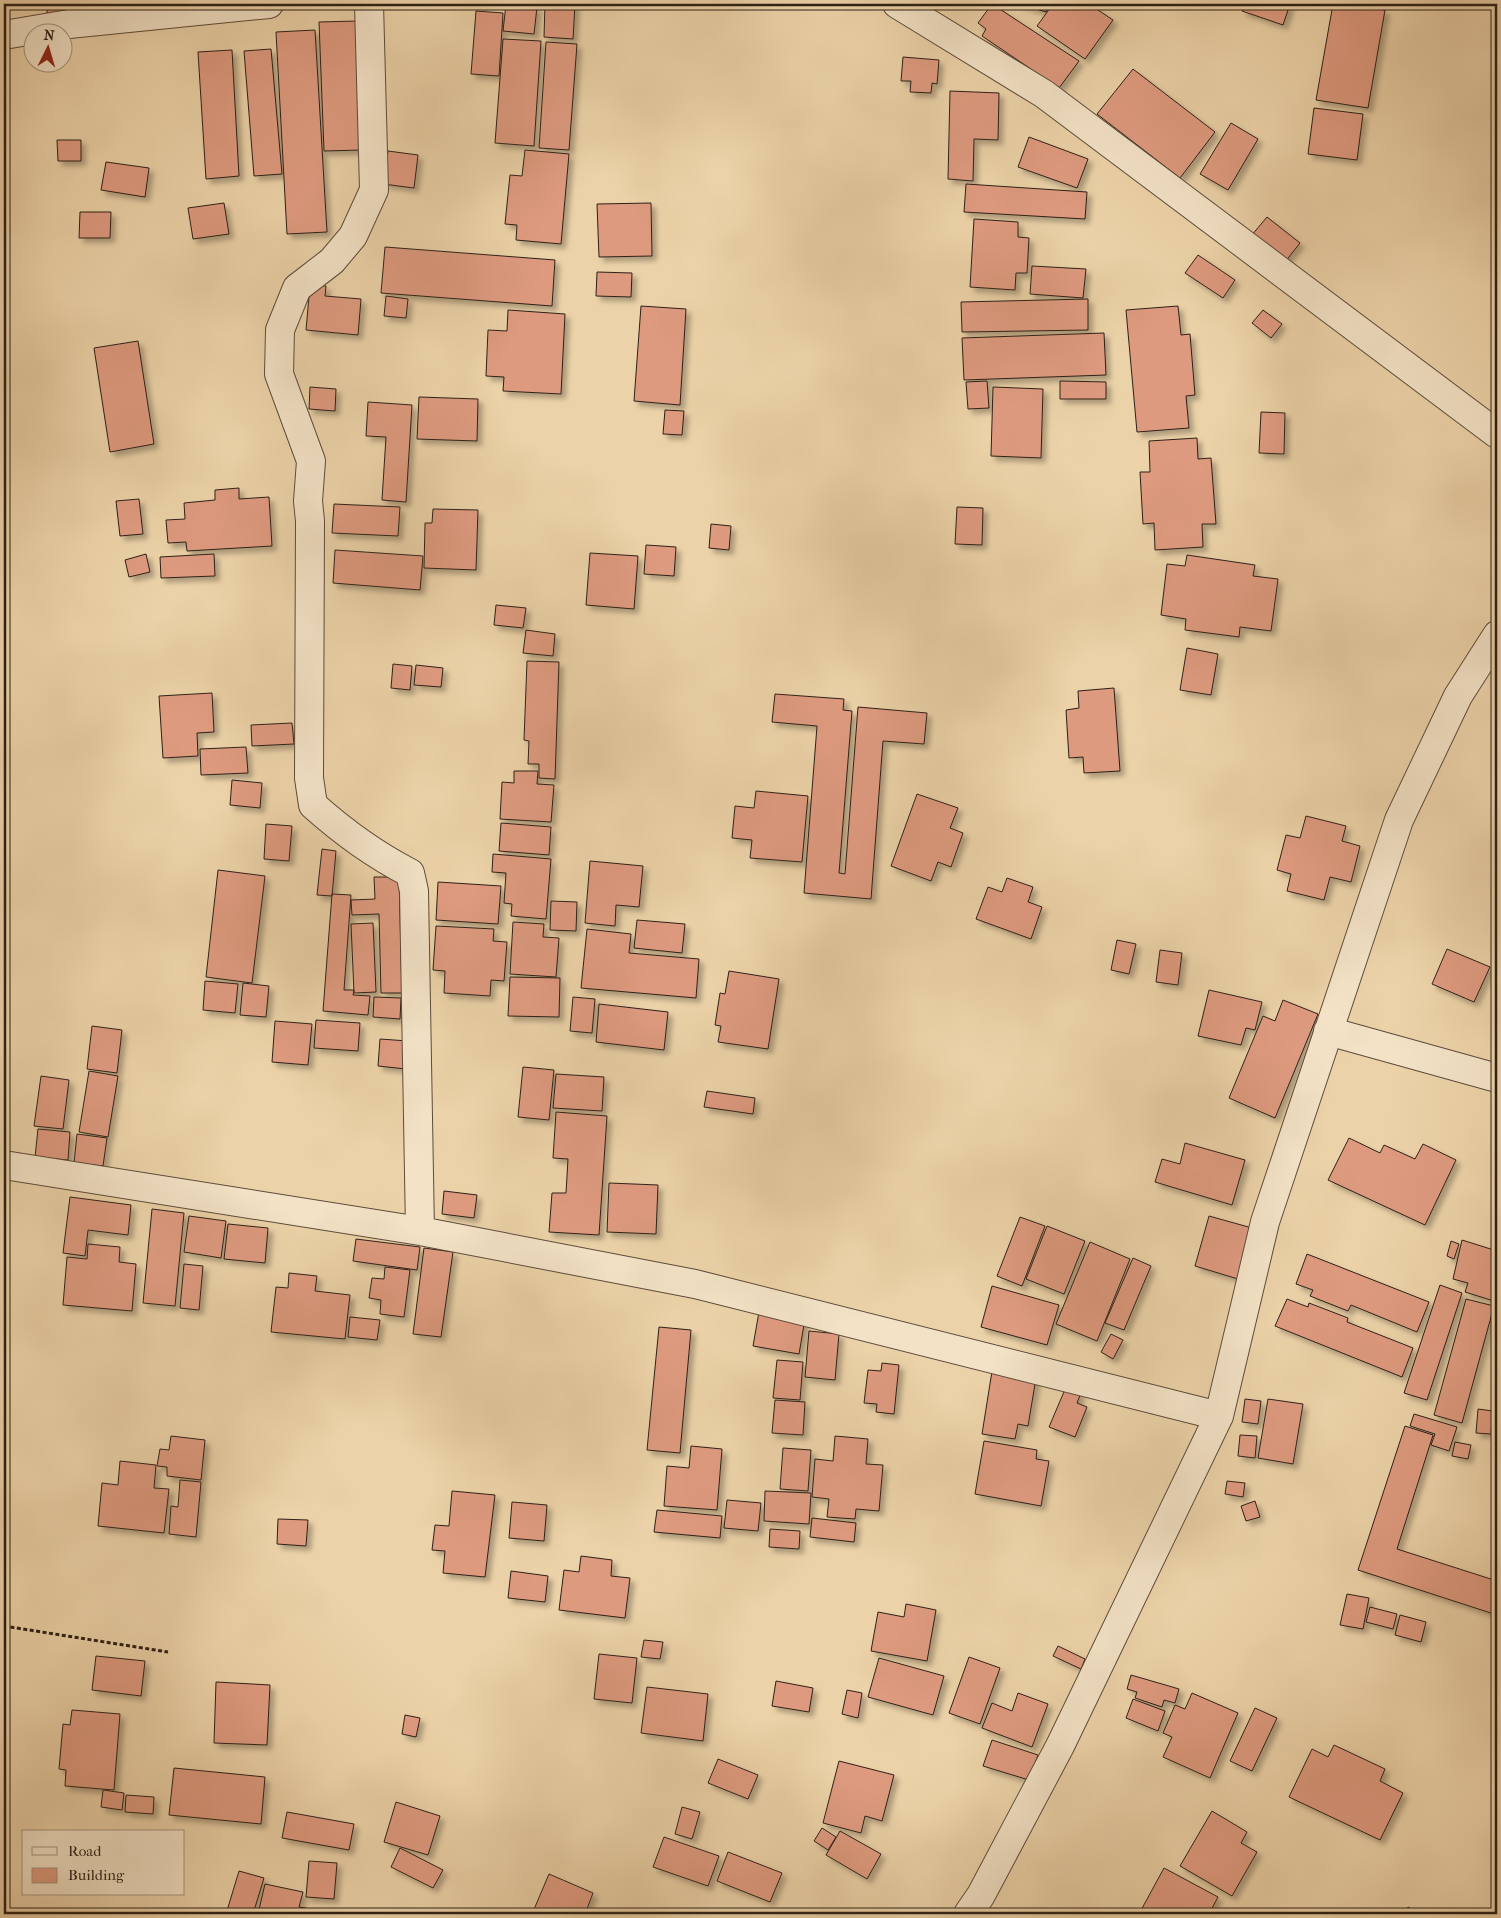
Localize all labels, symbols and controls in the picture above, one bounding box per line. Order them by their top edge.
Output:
north arrow [22,22,72,72]
text: N [43,27,55,45]
legend [22,1830,185,1896]
text: Road [68,1842,102,1860]
text: Building [68,1866,125,1884]

